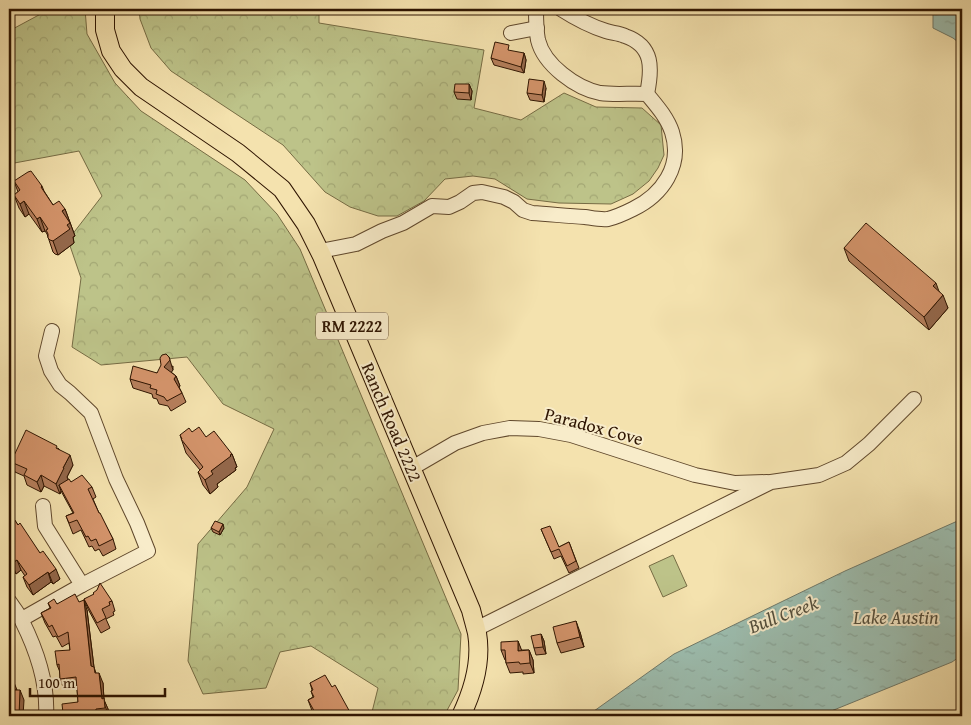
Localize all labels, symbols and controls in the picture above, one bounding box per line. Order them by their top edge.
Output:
road number: RM 2222 [316,312,388,340]
street label: Ranch Road 2222 [355,358,429,486]
street label: Paradox Cove [542,400,646,452]
water label: Bull Creek [743,588,822,640]
water label: Lake Austin [852,603,939,631]
scale bar [30,665,165,697]
text: 100 m [38,672,76,693]

